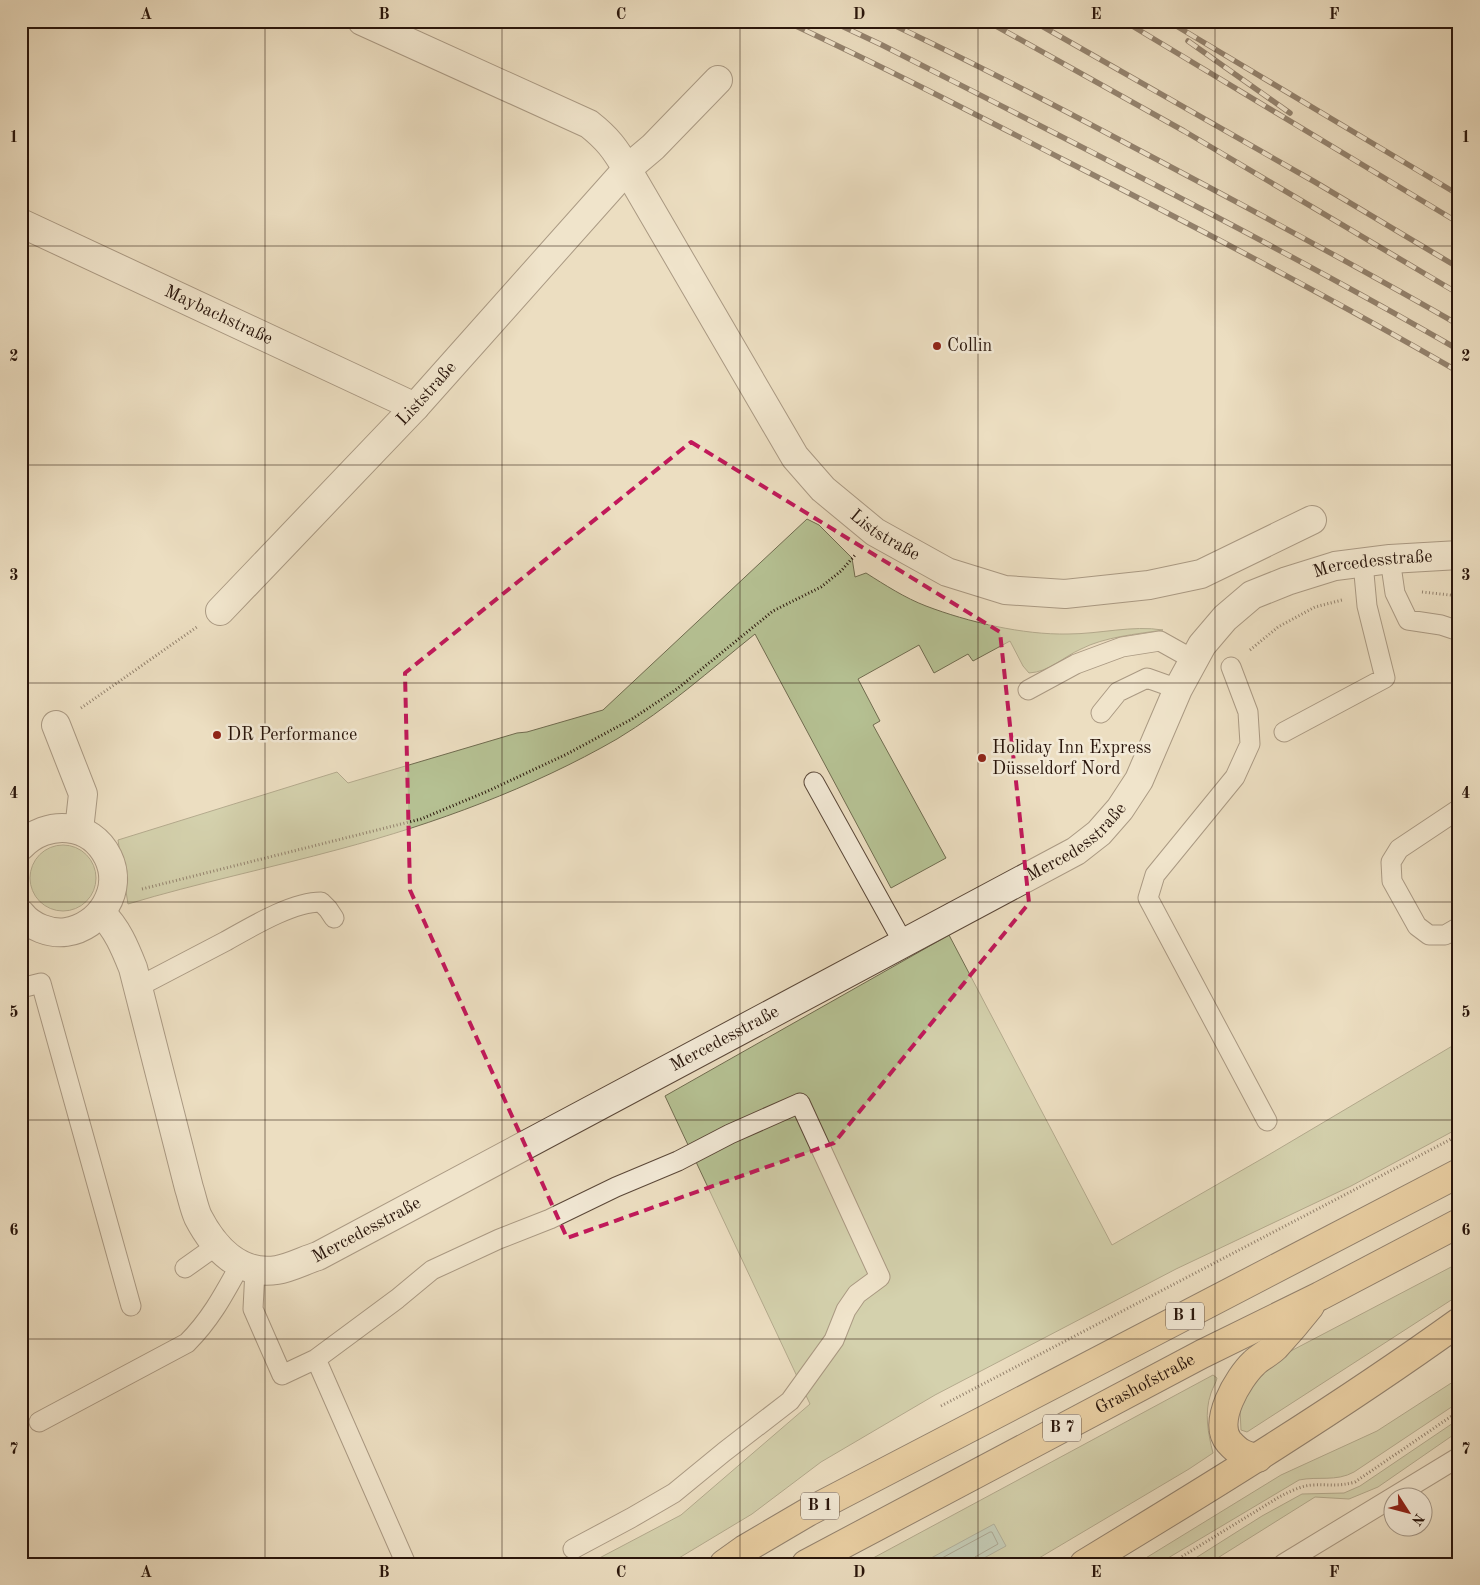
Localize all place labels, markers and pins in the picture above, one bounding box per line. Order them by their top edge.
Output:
place label: Collin [947,337,993,355]
marker: Collin [931,340,943,352]
place label: DR Performance [227,726,357,744]
marker: DR Performance [211,729,223,741]
place label: Holiday Inn Express Düsseldorf Nord [992,739,1152,778]
marker: Holiday Inn Express Düsseldorf Nord [976,752,988,764]

